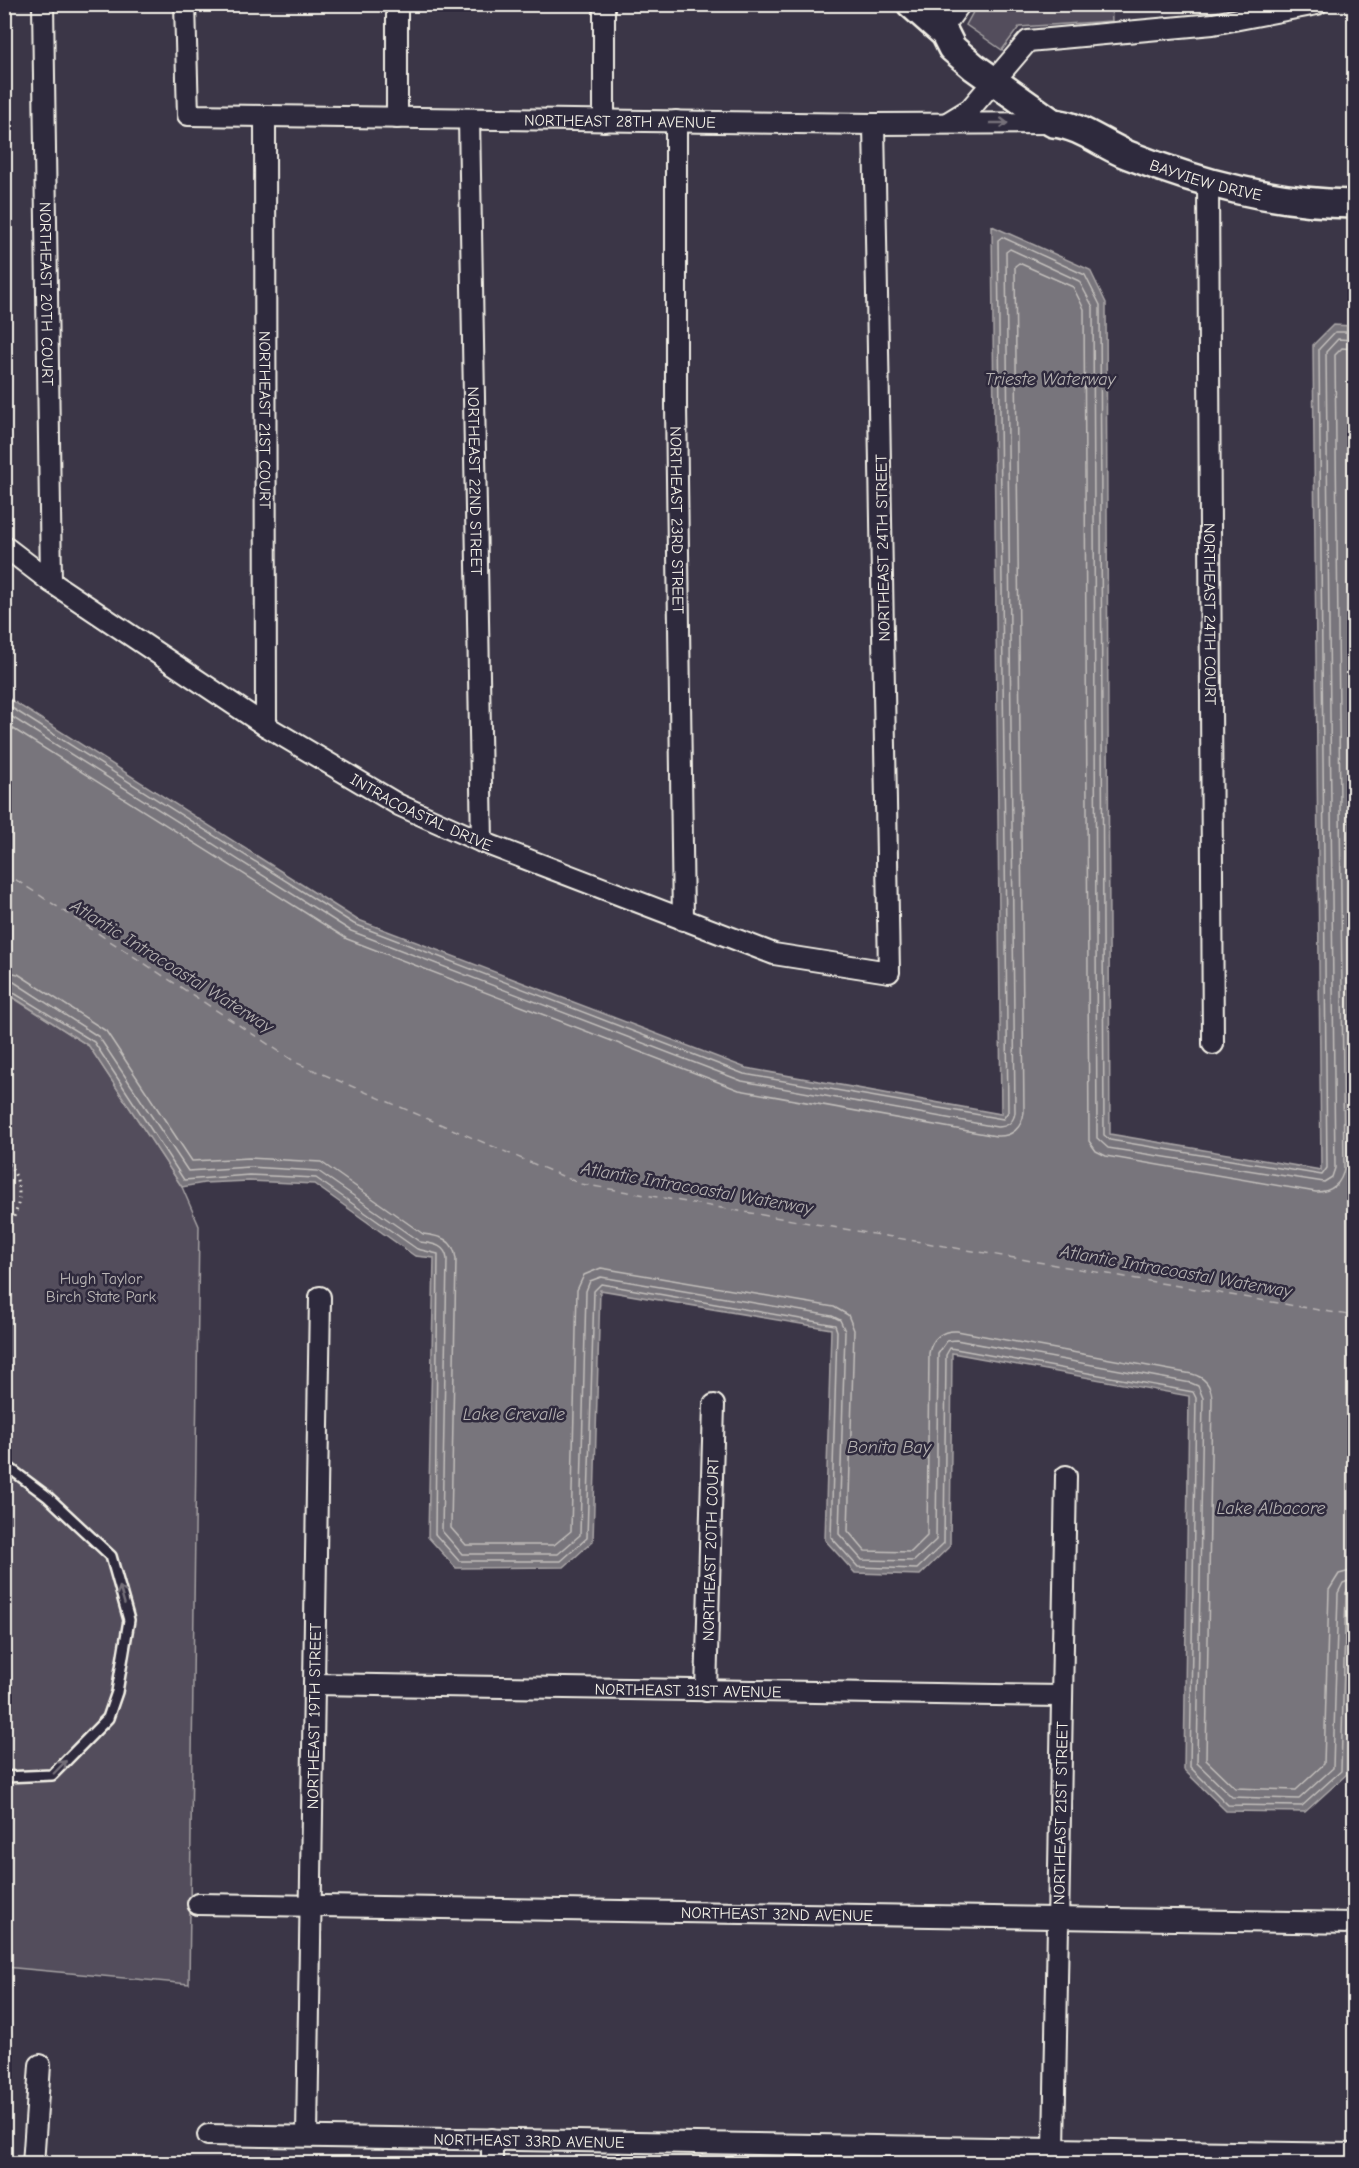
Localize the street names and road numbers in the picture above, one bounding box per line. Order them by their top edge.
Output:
street label: NORTHEAST 28TH AVENUE [524,111,716,132]
street label: BAYVIEW DRIVE [1147,156,1264,205]
street label: NORTHEAST 20TH COURT [36,202,56,387]
street label: NORTHEAST 21ST COURT [255,331,274,510]
street label: NORTHEAST 22ND STREET [464,386,485,576]
street label: NORTHEAST 23RD STREET [666,426,687,615]
street label: NORTHEAST 24TH STREET [872,453,894,642]
street label: NORTHEAST 24TH COURT [1200,523,1219,706]
street label: INTRACOASTAL DRIVE [347,770,495,855]
street label: NORTHEAST 20TH COURT [699,1456,723,1641]
street label: NORTHEAST 19TH STREET [304,1622,325,1809]
street label: NORTHEAST 31ST AVENUE [594,1681,782,1702]
street label: NORTHEAST 21ST STREET [1050,1721,1072,1905]
street label: NORTHEAST 32ND AVENUE [681,1904,874,1925]
street label: NORTHEAST 33RD AVENUE [433,2131,625,2152]

